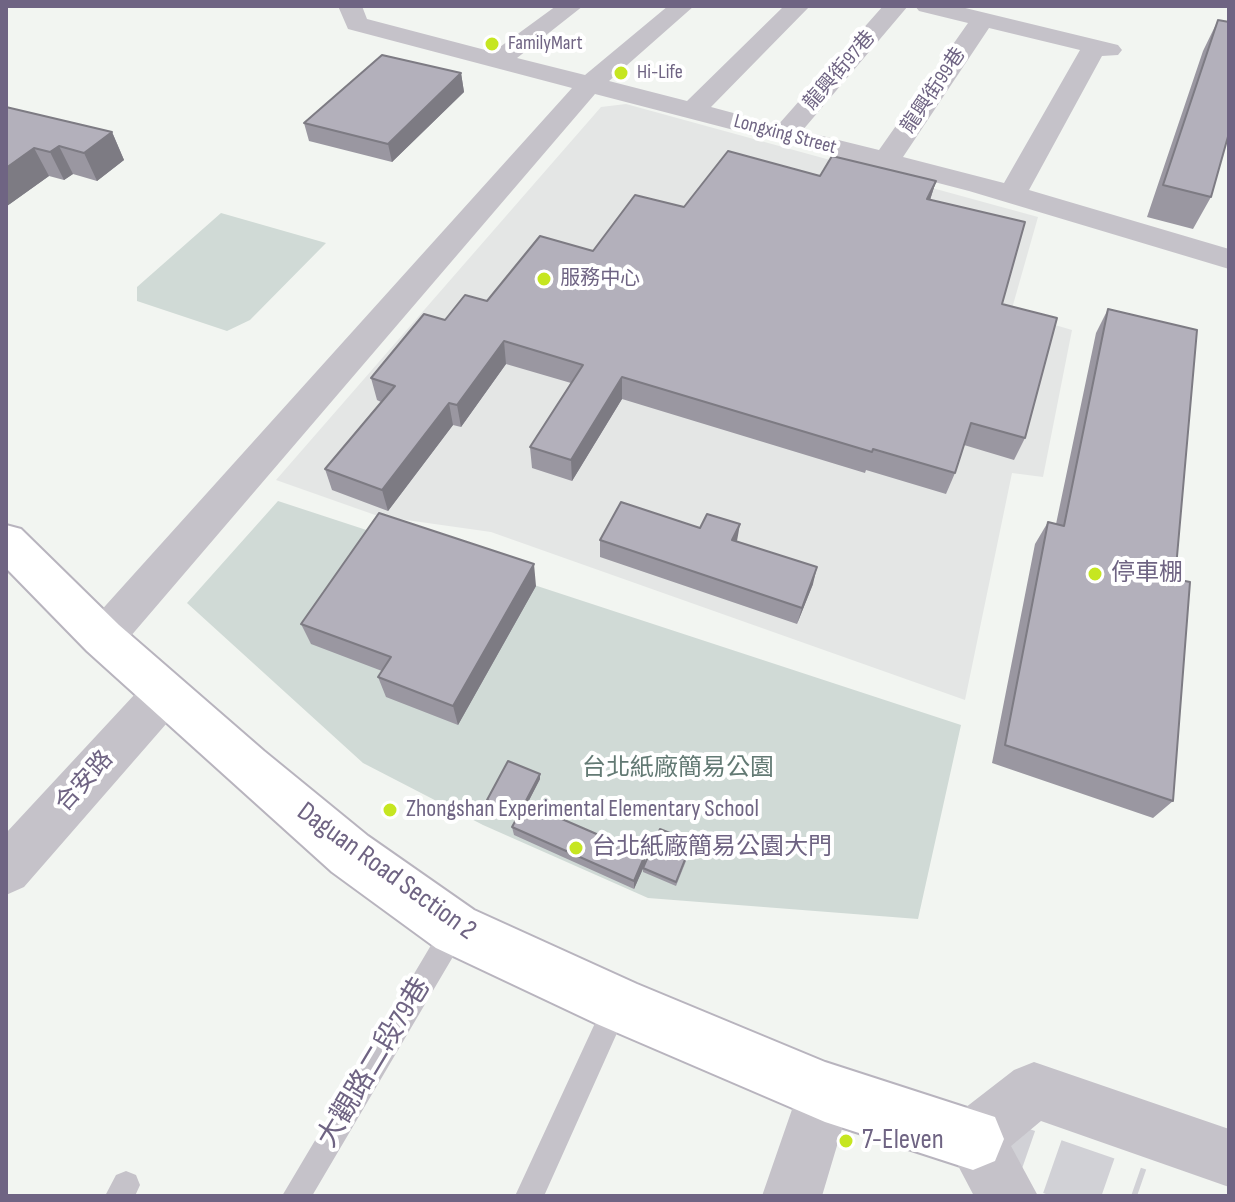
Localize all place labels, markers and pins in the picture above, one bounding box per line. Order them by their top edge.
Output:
place label: FamilyMart [508,32,583,56]
marker: FamilyMart [483,35,501,53]
place label: Hi-Life [637,61,683,85]
marker: Hi-Life [612,64,630,82]
place label: 服務中心 [560,267,640,291]
marker: 服務中心 [535,270,553,288]
place label: 停車棚 [1111,560,1183,588]
marker: 停車棚 [1086,565,1104,583]
place label: Zhongshan Experimental Elementary School [406,796,759,824]
marker: Zhongshan Experimental Elementary School [381,801,399,819]
place label: 台北紙廠簡易公園大門 [592,834,832,862]
marker: 台北紙廠簡易公園大門 [567,839,585,857]
place label: 7-Eleven [862,1124,944,1158]
marker: 7-Eleven [837,1132,855,1150]

